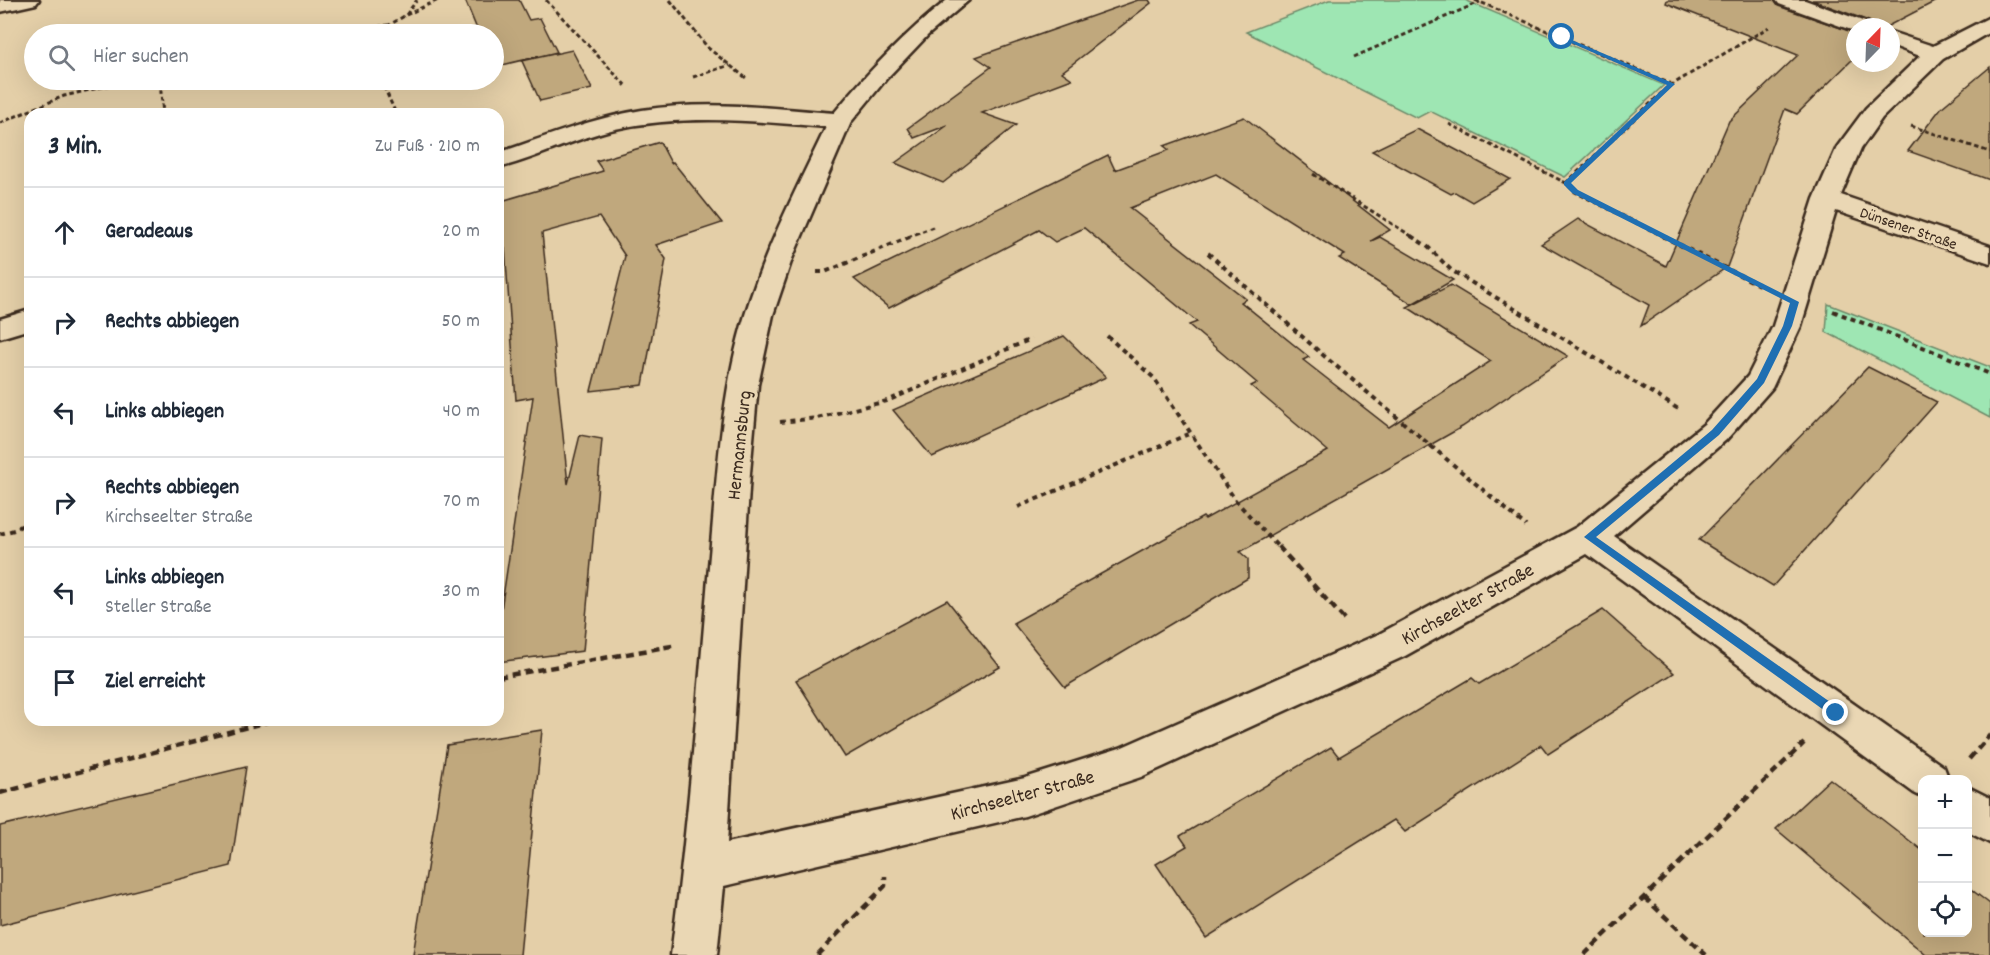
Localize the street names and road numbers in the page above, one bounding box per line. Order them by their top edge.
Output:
street label: Dünsener Straße [1857,202,1960,257]
street label: Hermannsburg [721,389,761,501]
street label: Kirchseelter Straße [1397,557,1540,654]
street label: Kirchseelter Straße [948,764,1098,830]

